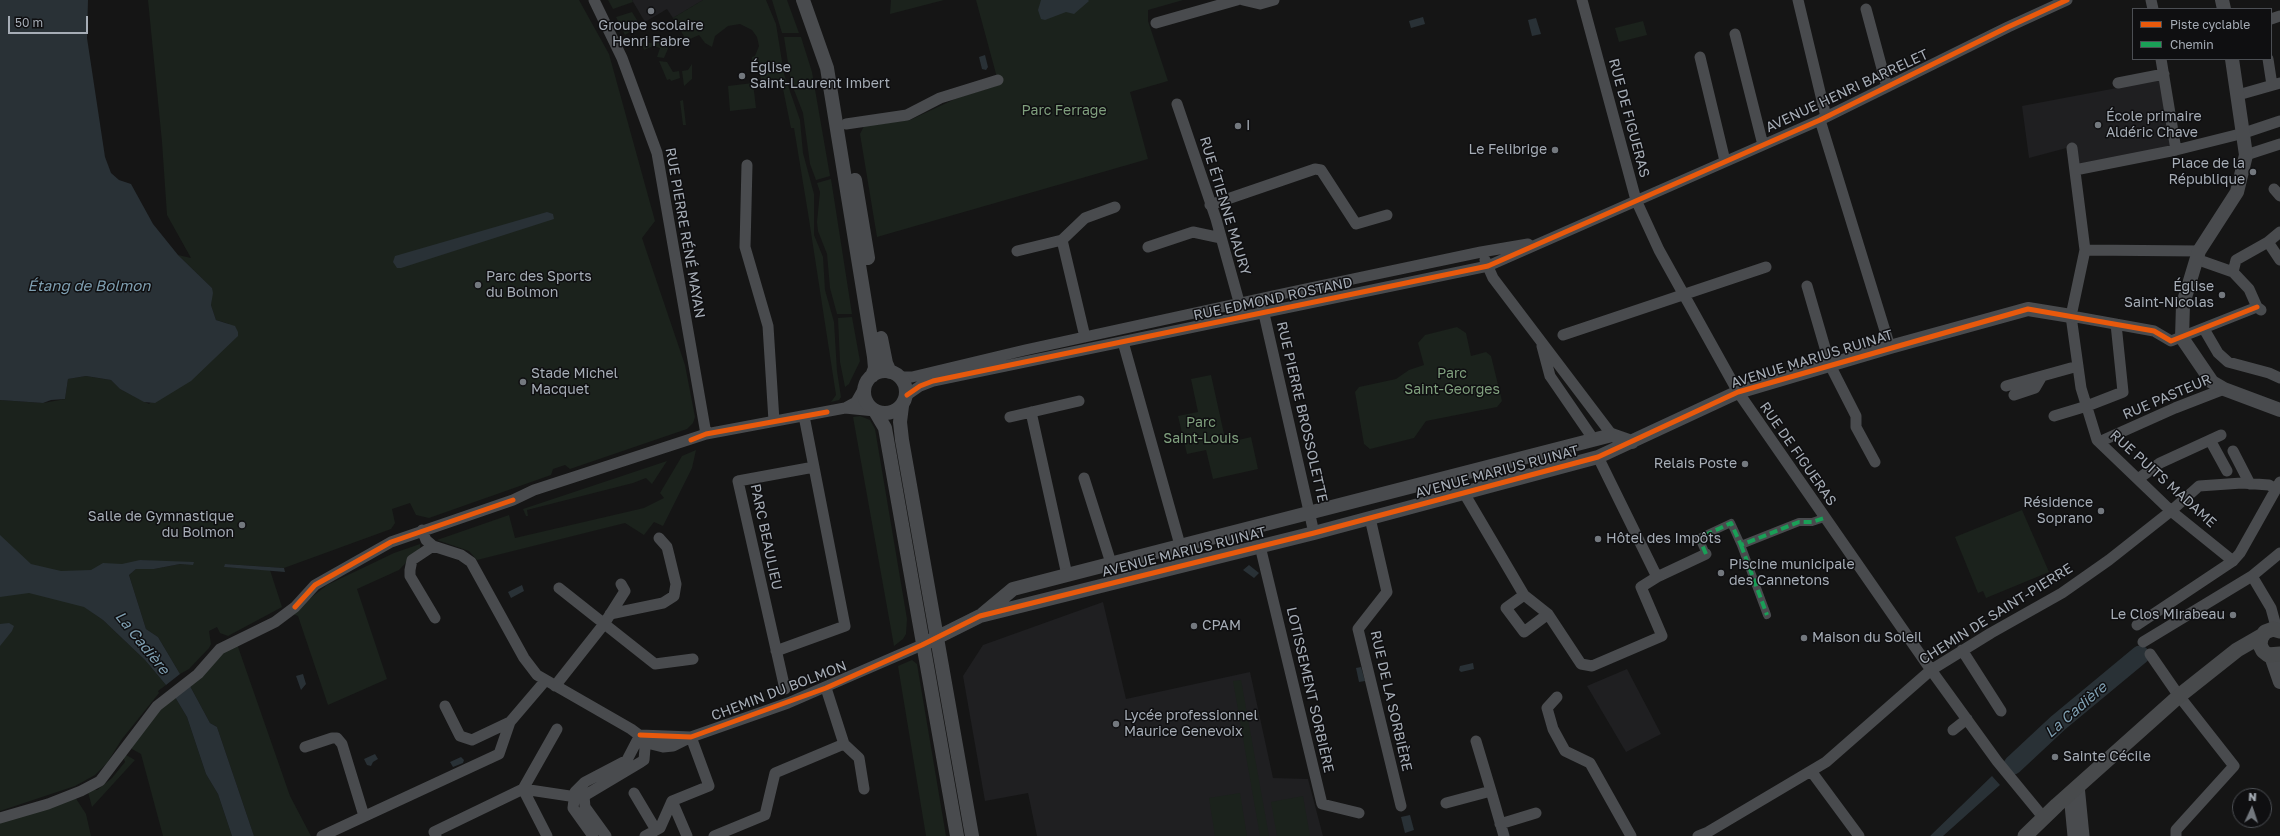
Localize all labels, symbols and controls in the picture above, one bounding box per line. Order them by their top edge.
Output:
marker: Groupe scolaire Henri Fabre [646,6,656,16]
scale bar [10,8,90,34]
legend [2132,8,2272,60]
text: 50 m [15,15,43,30]
text: Piste cyclable [2170,17,2250,32]
place label: Groupe scolaire Henri Fabre [598,18,704,50]
text: Chemin [2170,37,2214,52]
street label: AVENUE HENRI BARRELET [1763,46,1931,136]
street label: RUE DE FIGUERAS [1605,57,1653,179]
place label: Église Saint-Laurent Imbert [750,60,890,92]
marker: Église Saint-Laurent Imbert [737,71,747,81]
park label: Parc Ferrage [1021,103,1107,119]
place label: École primaire Aldéric Chave [2106,109,2202,142]
place label: I [1246,118,1250,134]
marker: École primaire Aldéric Chave [2093,120,2103,130]
marker: I [1233,121,1243,131]
street label: RUE ÉTIENNE MAURY [1196,134,1254,278]
place label: Le Felibrige [1468,142,1547,158]
marker: Le Felibrige [1550,145,1560,155]
street label: RUE PIERRE RÉNÉ MAYAN [662,146,708,320]
place label: Place de la République [2168,156,2245,188]
marker: Place de la République [2248,167,2258,177]
place label: Parc des Sports du Bolmon [486,269,592,302]
street label: RUE EDMOND ROSTAND [1192,274,1354,324]
water label: Étang de Bolmon [28,277,150,295]
place label: Église Saint-Nicolas [2124,279,2214,312]
marker: Parc des Sports du Bolmon [473,280,483,290]
marker: Église Saint-Nicolas [2217,290,2227,300]
street label: RUE PIERRE BROSSOLETTE [1273,320,1331,504]
street label: AVENUE MARIUS RUINAT [1729,326,1895,392]
place label: Stade Michel Macquet [531,366,618,398]
park label: Parc Saint-Georges [1404,366,1500,398]
street label: RUE PASTEUR [2120,371,2214,423]
marker: Stade Michel Macquet [518,377,528,387]
street label: RUE DE FIGUERAS [1756,399,1840,509]
park label: Parc Saint-Louis [1163,415,1239,448]
street label: RUE PUITS MADAME [2106,427,2220,531]
street label: AVENUE MARIUS RUINAT [1413,442,1581,502]
place label: Relais Poste [1654,456,1737,472]
marker: Relais Poste [1740,459,1750,469]
street label: PARC BEAULIEU [747,482,785,592]
place label: Résidence Soprano [2023,495,2093,528]
marker: Résidence Soprano [2096,506,2106,516]
place label: Salle de Gymnastique du Bolmon [88,509,234,542]
marker: Salle de Gymnastique du Bolmon [237,520,247,530]
street label: AVENUE MARIUS RUINAT [1100,523,1268,581]
place label: Hôtel des Impôts [1606,531,1721,547]
marker: Hôtel des Impôts [1593,534,1603,544]
place label: Piscine municipale des Cannetons [1729,557,1855,590]
street label: CHEMIN DE SAINT-PIERRE [1916,560,2076,668]
marker: Piscine municipale des Cannetons [1716,568,1726,578]
street label: LOTISSEMENT SORBIÈRE [1283,605,1337,775]
place label: Le Clos Mirabeau [2110,607,2225,623]
water label: La Cadière [111,608,173,678]
marker: Le Clos Mirabeau [2228,610,2238,620]
place label: CPAM [1202,618,1241,634]
marker: CPAM [1189,621,1199,631]
street label: RUE DE LA SORBIÈRE [1367,629,1415,773]
place label: Maison du Soleil [1812,630,1922,646]
marker: Maison du Soleil [1799,633,1809,643]
street label: CHEMIN DU BOLMON [709,657,849,725]
water label: La Cadière [2041,678,2111,742]
place label: Lycée professionnel Maurice Genevoix [1124,708,1258,740]
marker: Lycée professionnel Maurice Genevoix [1111,719,1121,729]
place label: Sainte Cécile [2063,749,2151,765]
marker: Sainte Cécile [2050,752,2060,762]
north arrow [2232,788,2272,828]
text: N [2248,790,2257,803]

